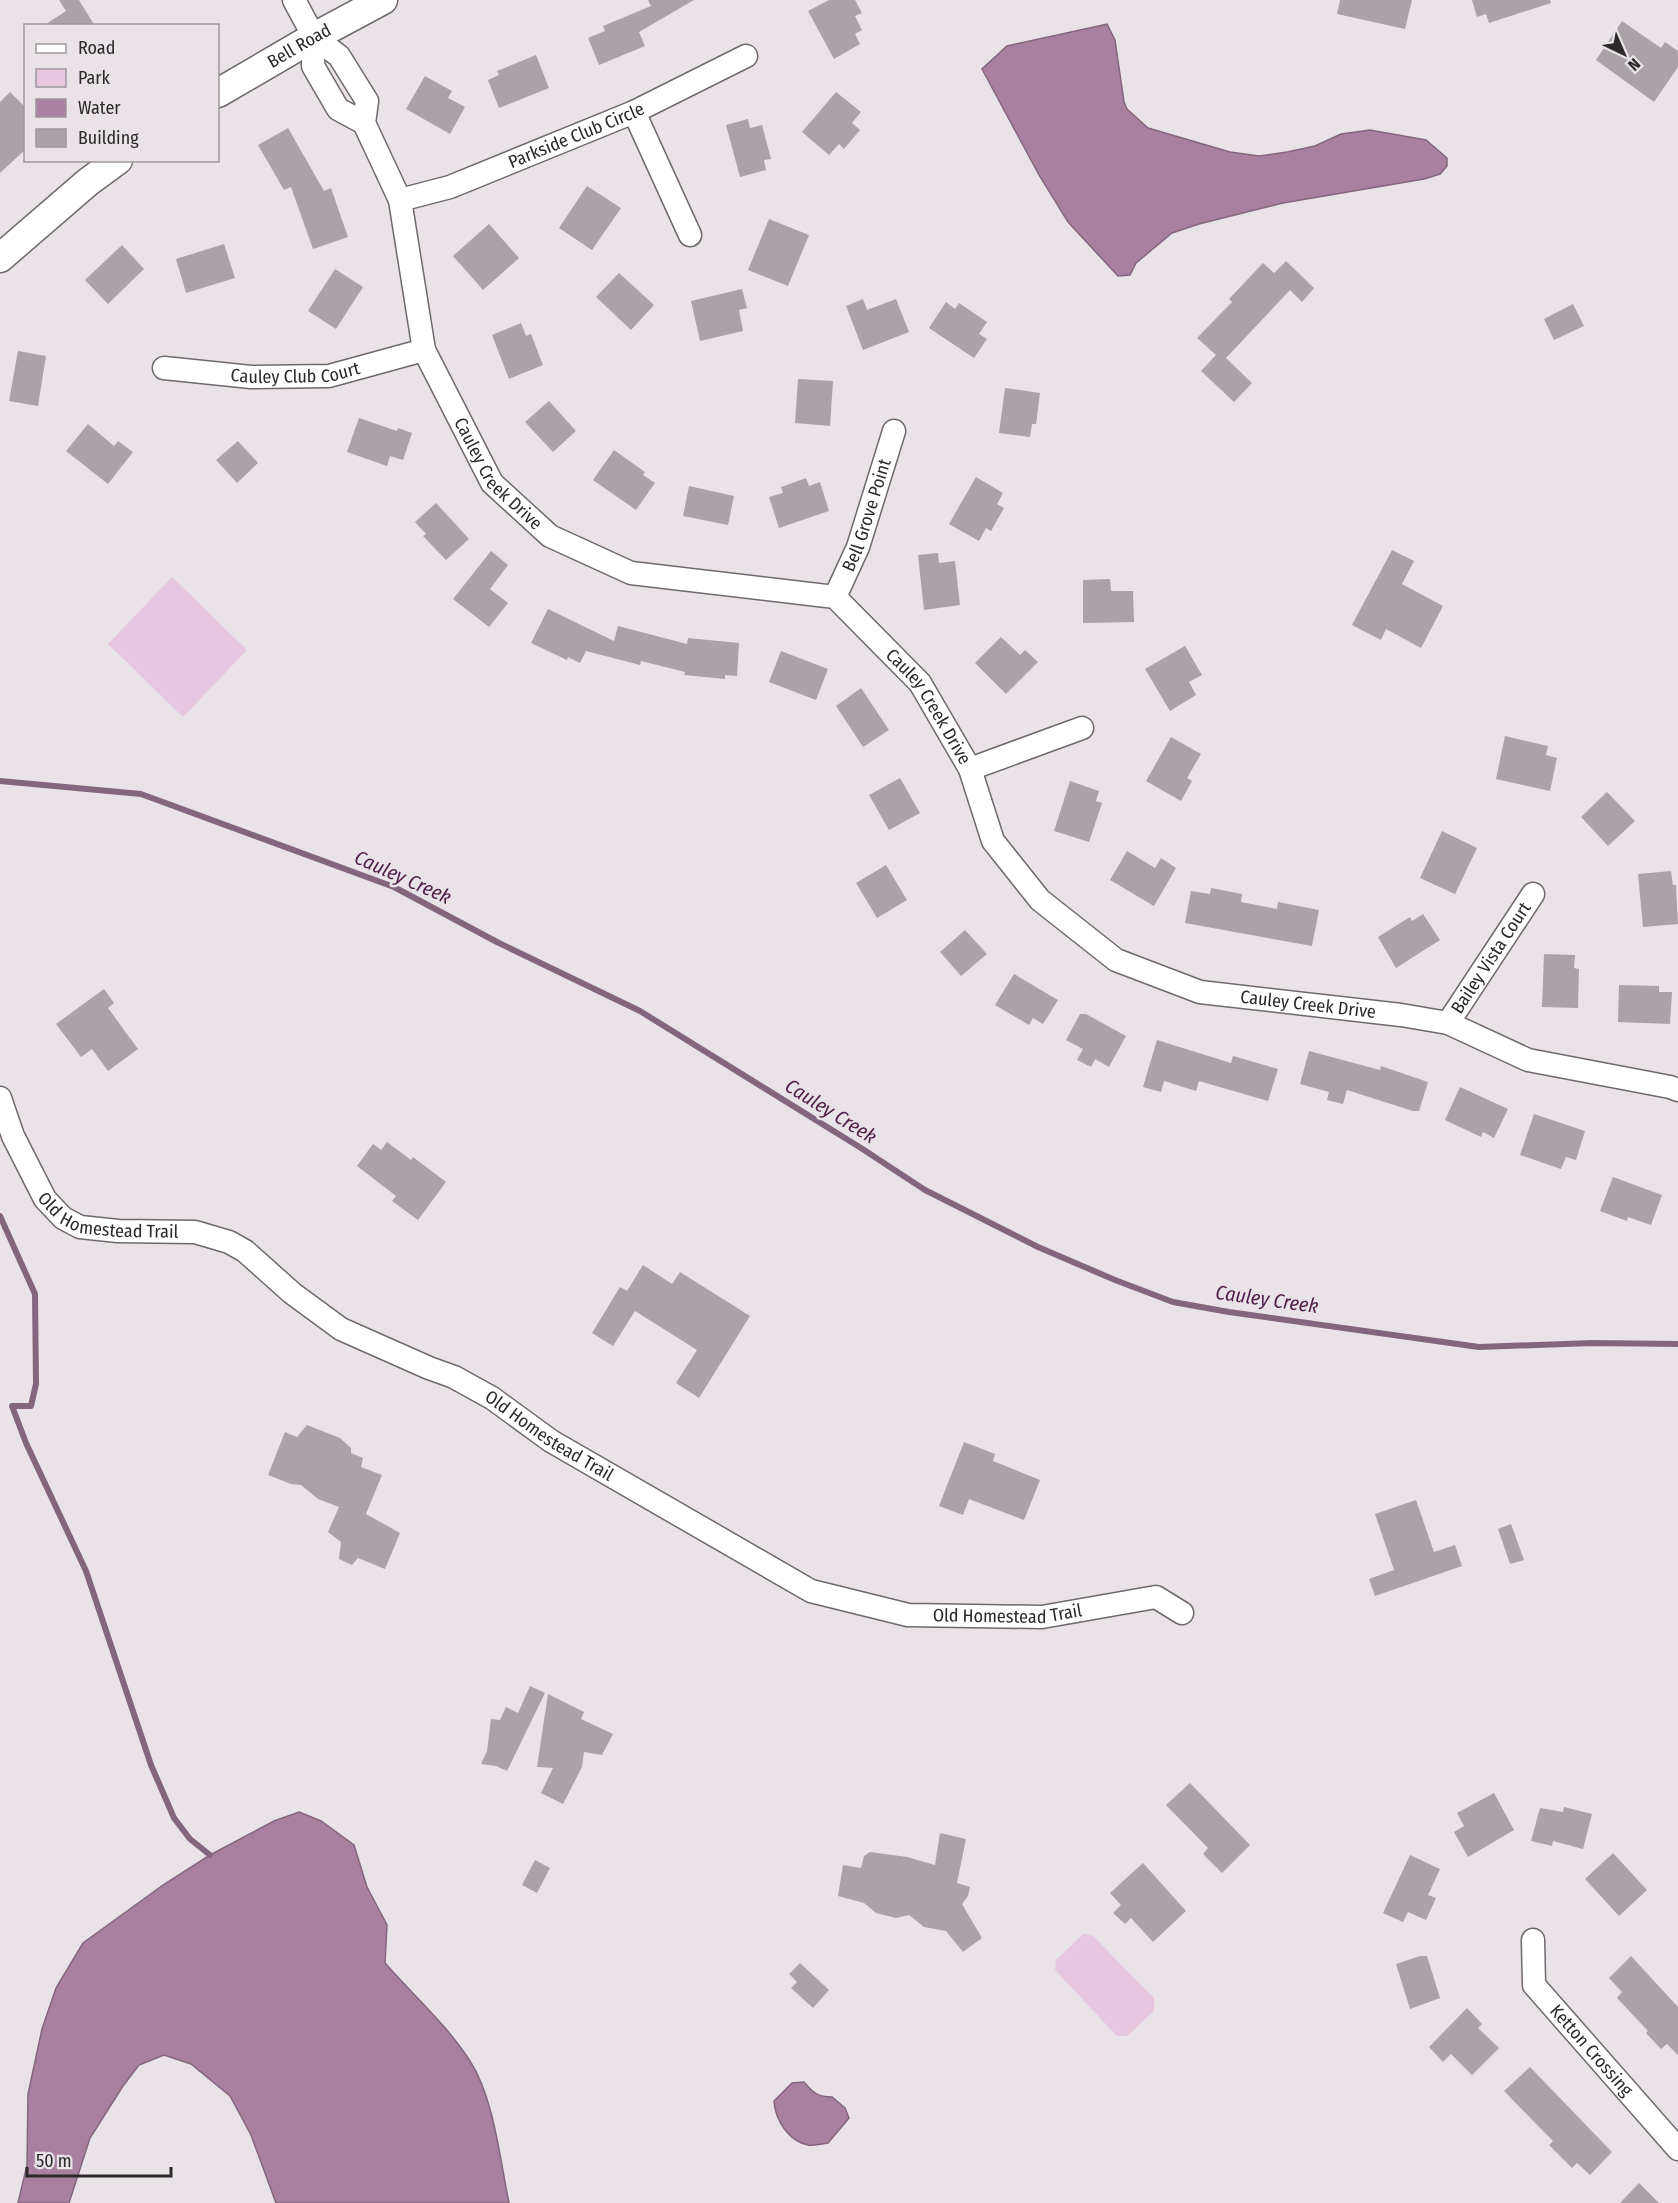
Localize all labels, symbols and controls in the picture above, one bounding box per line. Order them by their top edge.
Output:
street label: Bell Road [263,19,335,73]
legend [24,24,219,162]
north arrow [1594,24,1654,84]
text: Road [78,37,115,59]
text: N [1624,54,1644,75]
text: Park [78,67,111,89]
text: Water [78,97,121,119]
street label: Parkside Club Circle [505,98,648,173]
text: Building [78,127,139,149]
street label: Cauley Club Court [230,357,362,388]
street label: Cauley Creek Drive [449,414,547,534]
street label: Bell Grove Point [837,456,896,575]
street label: Cauley Creek Drive [881,644,976,768]
water label: Cauley Creek [351,845,455,909]
street label: Bailey Vista Court [1446,898,1536,1018]
street label: Cauley Creek Drive [1239,986,1377,1023]
water label: Cauley Creek [781,1073,881,1149]
street label: Old Homestead Trail [33,1187,179,1243]
water label: Cauley Creek [1214,1280,1320,1318]
street label: Old Homestead Trail [481,1385,618,1486]
street label: Old Homestead Trail [933,1599,1084,1628]
street label: Ketton Crossing [1545,2000,1638,2101]
scale bar [27,2140,171,2178]
text: 50 m [36,2150,72,2172]

